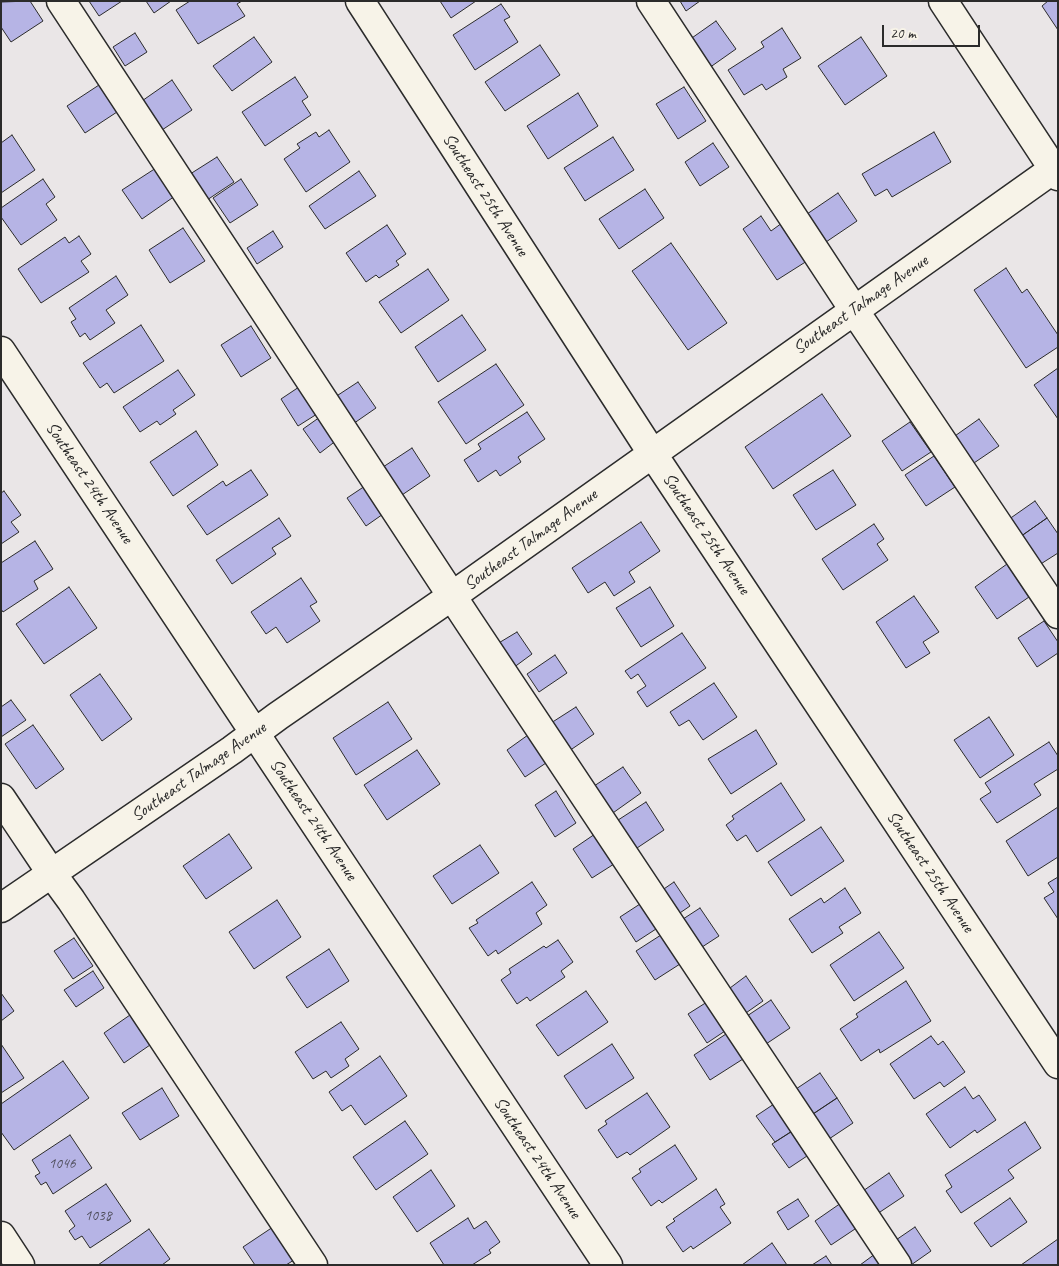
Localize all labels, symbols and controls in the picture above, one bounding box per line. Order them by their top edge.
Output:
scale bar [884,15,982,47]
text: 20 m [890,24,916,43]
street label: Southeast 25th Avenue [437,130,533,260]
street label: Southeast Talmage Avenue [789,250,933,360]
street label: Southeast 24th Avenue [40,418,138,548]
street label: Southeast 25th Avenue [657,469,755,599]
street label: Southeast Talmage Avenue [460,484,602,596]
street label: Southeast Talmage Avenue [127,717,271,827]
street label: Southeast 24th Avenue [264,755,362,885]
street label: Southeast 25th Avenue [881,807,979,937]
street label: Southeast 24th Avenue [488,1093,586,1223]
house number: 1046 [49,1155,75,1173]
house number: 1038 [85,1207,111,1225]

